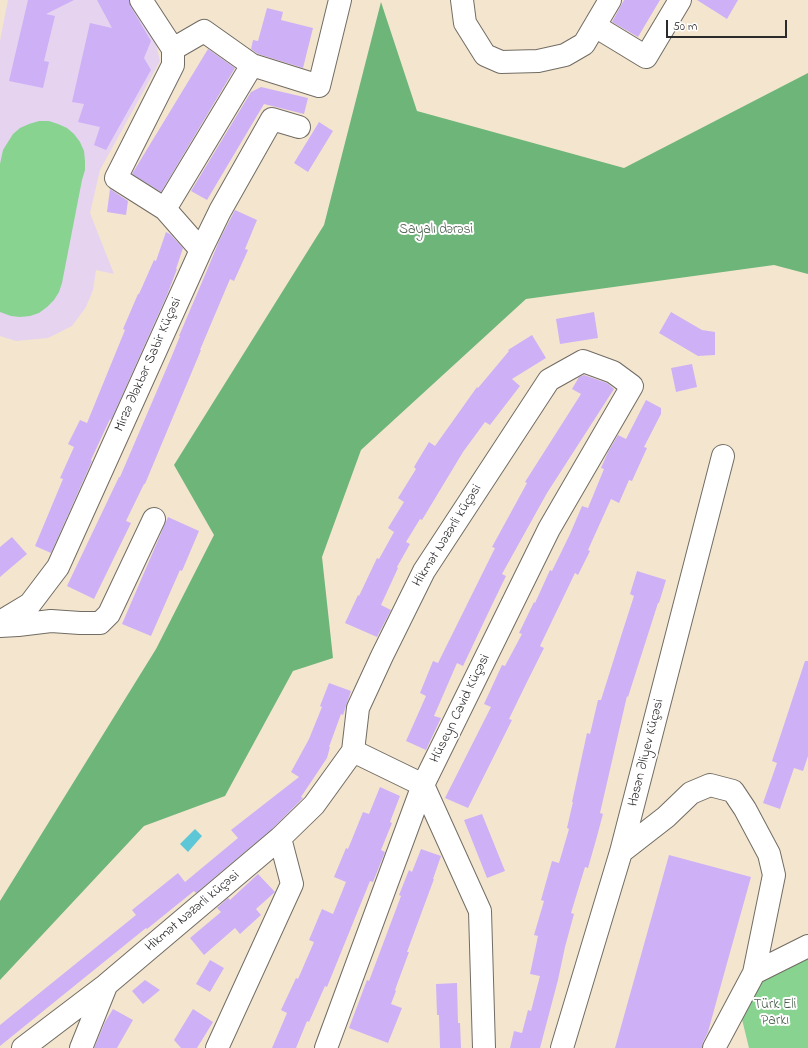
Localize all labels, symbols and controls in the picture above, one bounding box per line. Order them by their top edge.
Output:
scale bar [668,12,789,38]
text: 50 m [673,18,697,36]
park label: Sayalı dərəsi [399,223,473,239]
street label: Mirzə Ələkbər Sabir Küçəsi [112,295,186,435]
street label: Hikmət Nəzərli küçəsi [410,482,486,590]
street label: Hüseyn Cavid Küçəsi [427,652,495,766]
street label: Həsən Əliyev Küçəsi [626,698,668,808]
street label: Hikmət Nəzərli küçəsi [142,868,244,956]
park label: Türk Eli Parkı [754,998,796,1030]

